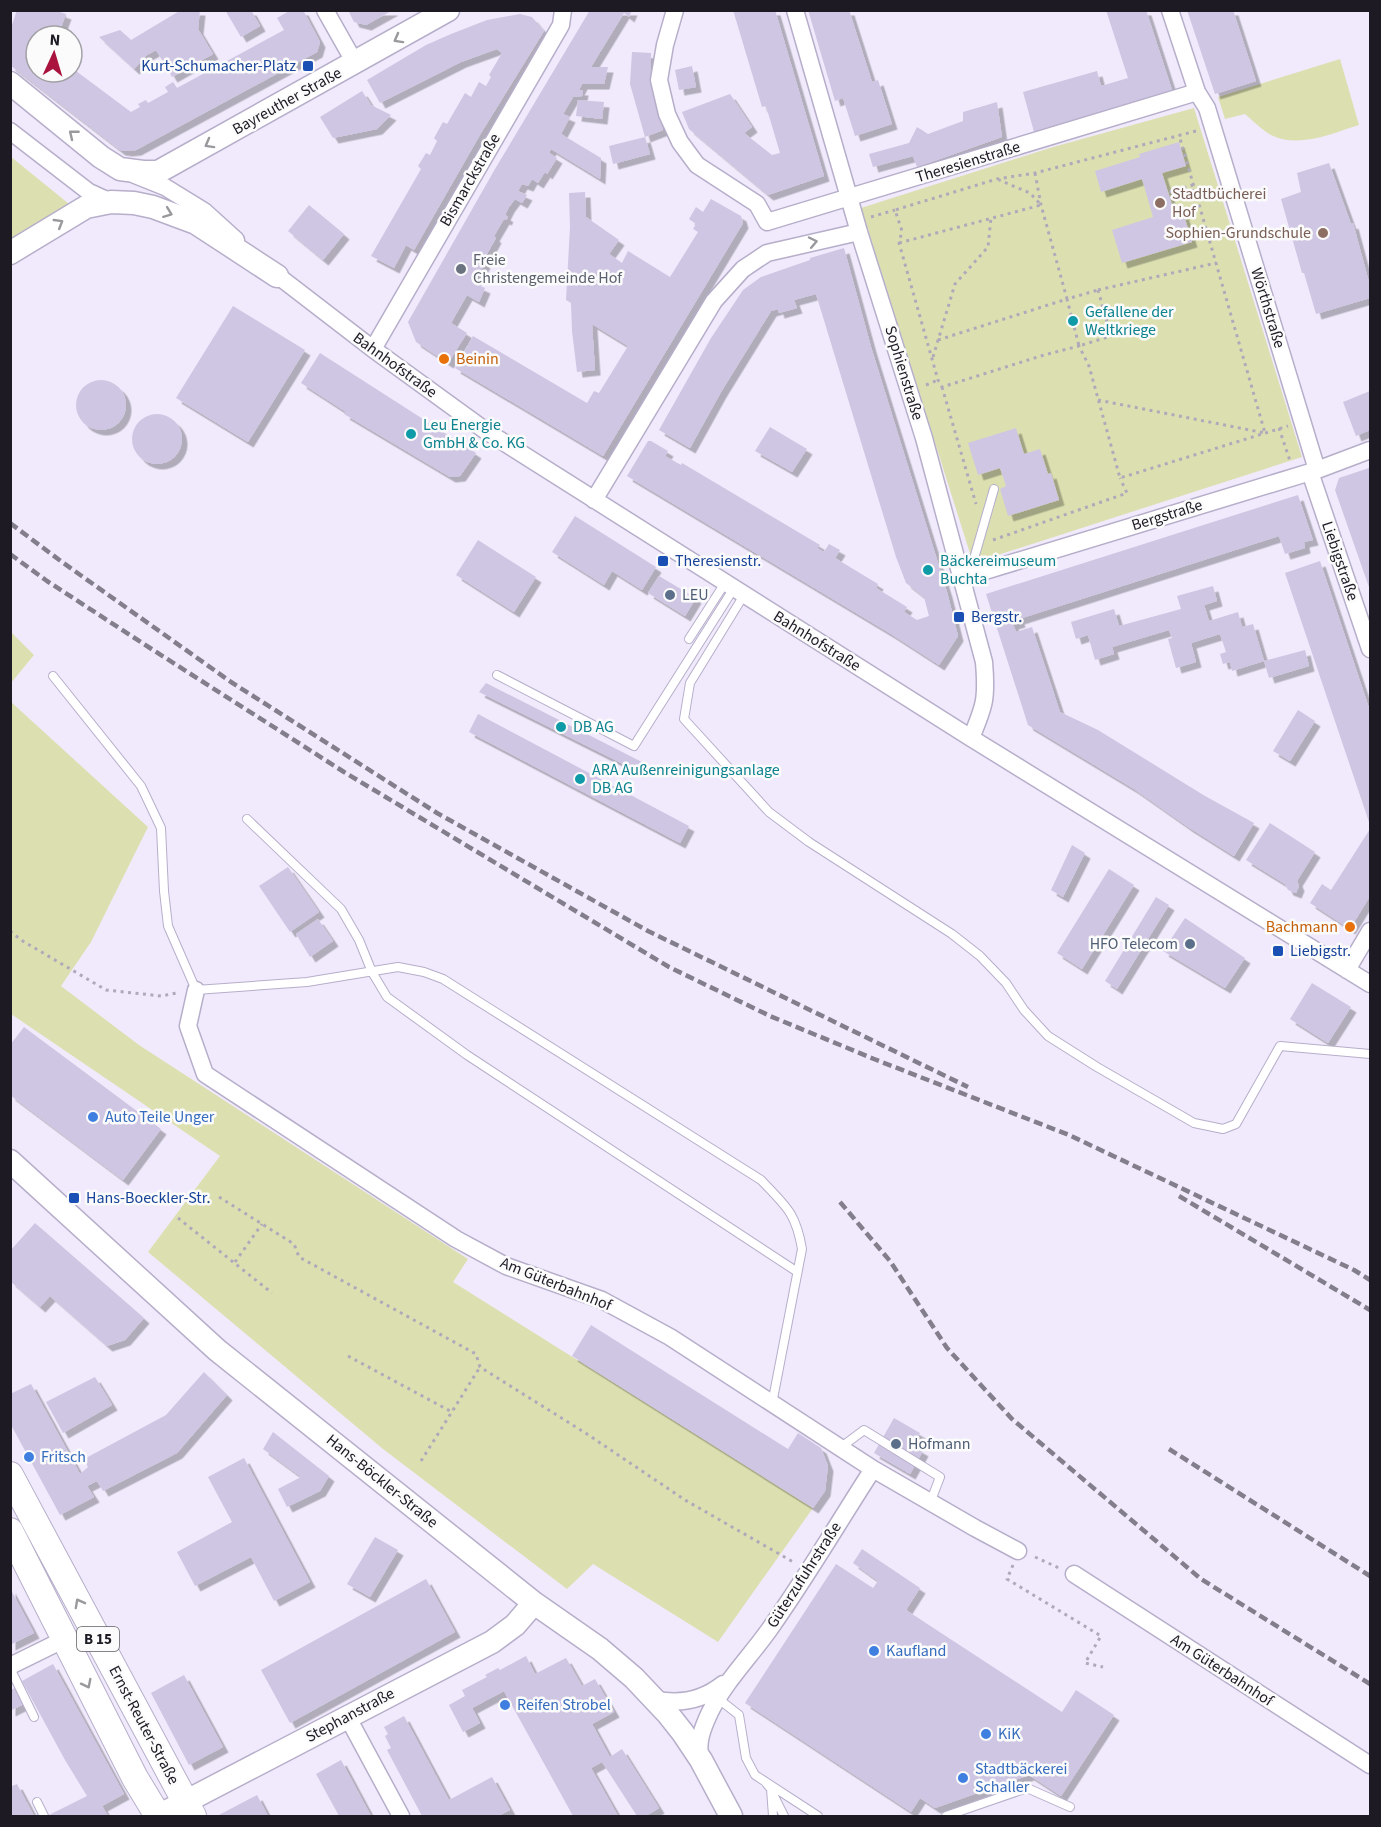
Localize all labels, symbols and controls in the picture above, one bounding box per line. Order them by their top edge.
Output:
north arrow [24,24,84,84]
text: N [49,29,61,51]
one-way arrow [393,32,404,43]
place label: Kurt-Schumacher-Platz [141,55,296,77]
marker: Kurt-Schumacher-Platz [301,59,315,73]
street label: Bayreuther Straße [228,62,346,140]
street label: Bismarckstraße [434,129,506,231]
one-way arrow [69,131,80,142]
street label: Theresienstraße [913,136,1023,188]
one-way arrow [204,137,215,148]
place label: Stadtbücherei Hof [1172,183,1266,223]
marker: Stadtbücherei Hof [1153,196,1167,210]
one-way arrow [162,205,173,218]
one-way arrow [53,219,63,231]
place label: Sophien-Grundschule [1165,222,1311,244]
marker: Sophien-Grundschule [1316,226,1330,240]
one-way arrow [808,236,818,249]
place label: Freie Christengemeinde Hof [473,249,623,289]
marker: Freie Christengemeinde Hof [454,262,468,276]
street label: Wörthstraße [1245,265,1291,351]
place label: Gefallene der Weltkriege [1085,301,1174,341]
marker: Gefallene der Weltkriege [1066,314,1080,328]
street label: Sophienstraße [879,323,929,423]
street label: Bahnhofstraße [348,327,442,403]
place label: Beinin [456,348,499,370]
marker: Beinin [437,352,451,366]
place label: Leu Energie GmbH & Co. KG [423,414,525,454]
marker: Leu Energie GmbH & Co. KG [404,427,418,441]
street label: Bergstraße [1129,494,1205,536]
street label: Liebigstraße [1316,518,1364,604]
place label: Theresienstr. [675,550,761,572]
place label: Bäckereimuseum Buchta [940,550,1056,590]
marker: Theresienstr. [656,554,670,568]
marker: Bäckereimuseum Buchta [921,563,935,577]
place label: LEU [682,584,709,606]
marker: LEU [663,588,677,602]
street label: Bahnhofstraße [769,605,865,677]
place label: Bergstr. [971,606,1022,628]
marker: Bergstr. [952,610,966,624]
place label: DB AG [573,716,614,738]
marker: DB AG [554,720,568,734]
place label: ARA Außenreinigungsanlage DB AG [592,759,780,799]
marker: ARA Außenreinigungsanlage DB AG [573,772,587,786]
place label: Bachmann [1266,916,1338,938]
marker: Bachmann [1343,920,1357,934]
place label: HFO Telecom [1090,933,1178,955]
marker: HFO Telecom [1183,937,1197,951]
place label: Liebigstr. [1290,940,1351,962]
marker: Liebigstr. [1271,944,1285,958]
place label: Auto Teile Unger [105,1106,215,1128]
marker: Auto Teile Unger [86,1110,100,1124]
place label: Hans-Boeckler-Str. [86,1187,210,1209]
marker: Hans-Boeckler-Str. [67,1191,81,1205]
street label: Am Güterbahnhof [497,1252,616,1317]
street label: Hans-Böckler-Straße [321,1429,443,1533]
place label: Hofmann [908,1433,971,1455]
marker: Hofmann [889,1437,903,1451]
place label: Fritsch [41,1446,86,1468]
marker: Fritsch [22,1450,36,1464]
street label: Güterzufuhrstraße [761,1518,847,1632]
one-way arrow [75,1599,86,1609]
road number: B 15 [77,1627,119,1651]
street label: Am Güterbahnhof [1166,1628,1279,1712]
place label: Kaufland [886,1640,946,1662]
marker: Kaufland [867,1644,881,1658]
street label: Ernst-Reuter-Straße [103,1662,185,1788]
one-way arrow [80,1678,91,1689]
street label: Stephanstraße [302,1682,398,1748]
place label: Reifen Strobel [517,1694,611,1716]
marker: Reifen Strobel [498,1698,512,1712]
place label: KiK [998,1723,1021,1745]
marker: KiK [979,1727,993,1741]
place label: Stadtbäckerei Schaller [975,1758,1067,1798]
marker: Stadtbäckerei Schaller [956,1771,970,1785]

